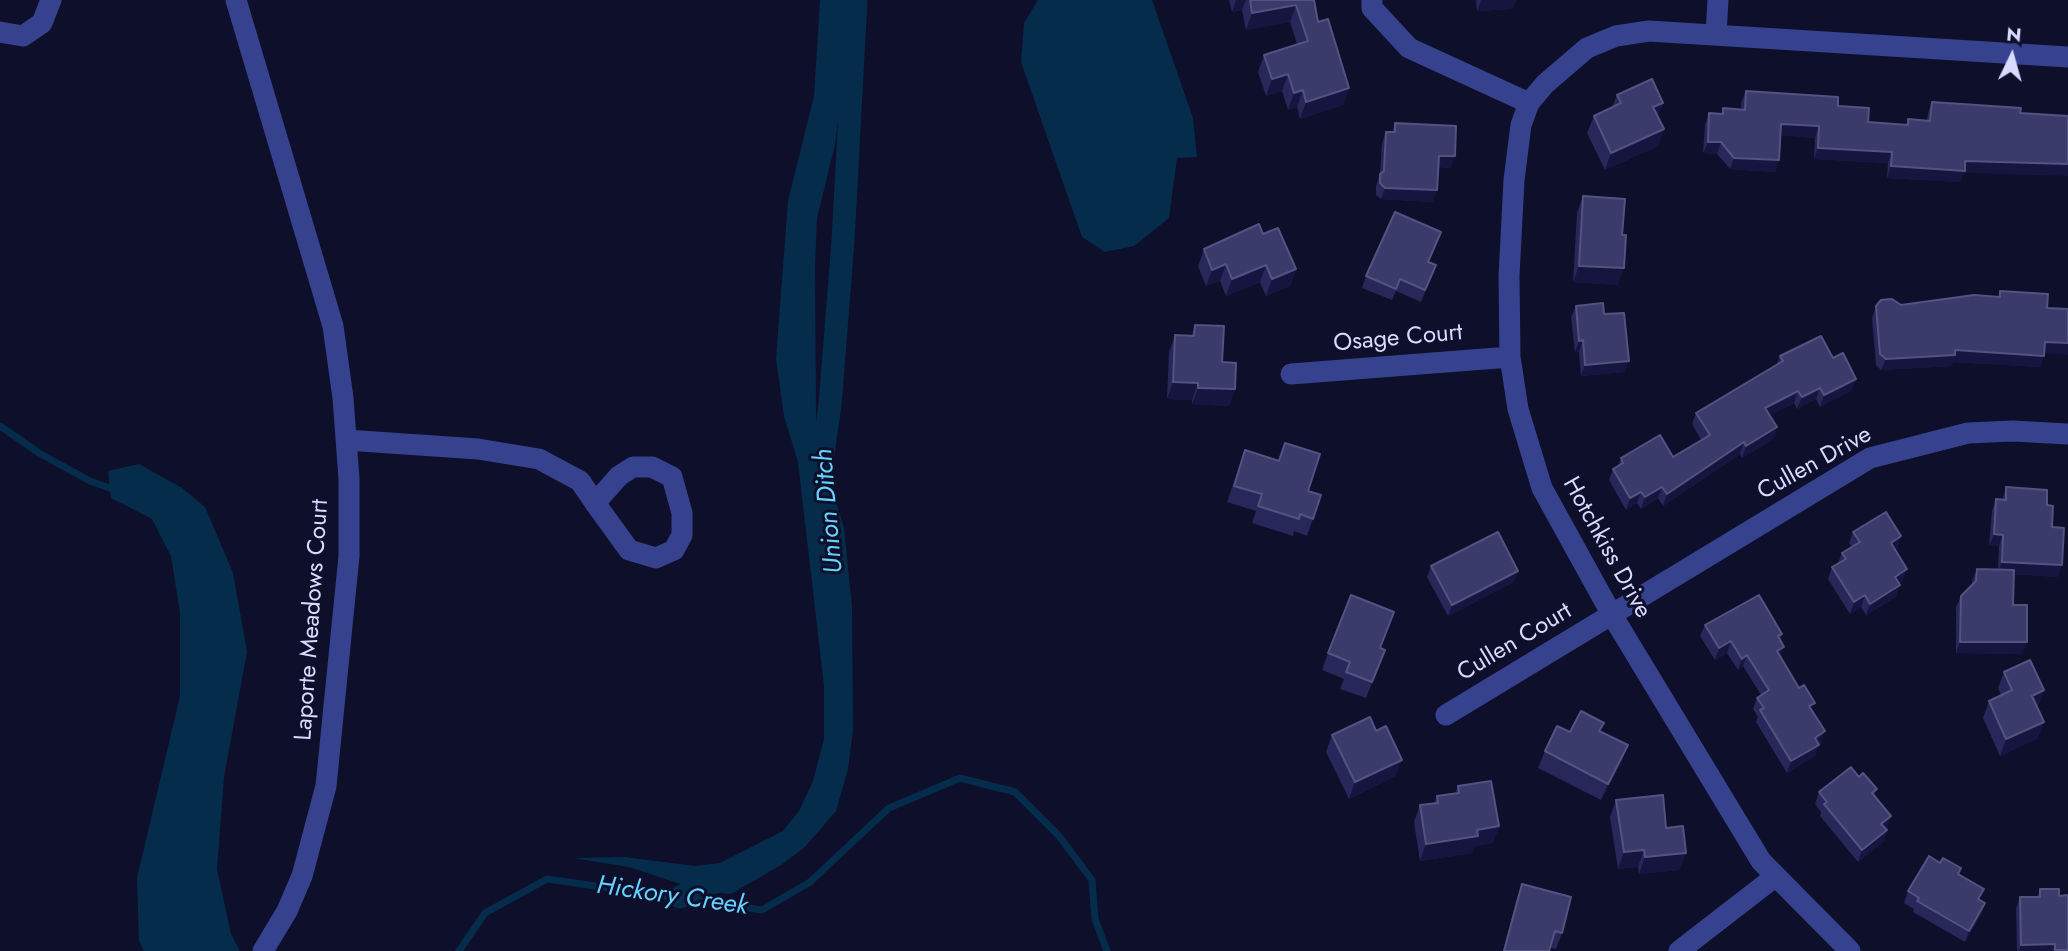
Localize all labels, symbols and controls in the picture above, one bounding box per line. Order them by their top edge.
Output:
text: N [2005,20,2023,49]
north arrow [1977,21,2047,91]
street label: Osage Court [1332,319,1464,359]
street label: Cullen Drive [1753,421,1877,507]
water label: Union Ditch [809,447,851,575]
street label: Hotchkiss Drive [1555,472,1657,624]
street label: Laporte Meadows Court [290,498,336,742]
street label: Cullen Court [1453,598,1577,688]
water label: Hickory Creek [594,871,750,923]

